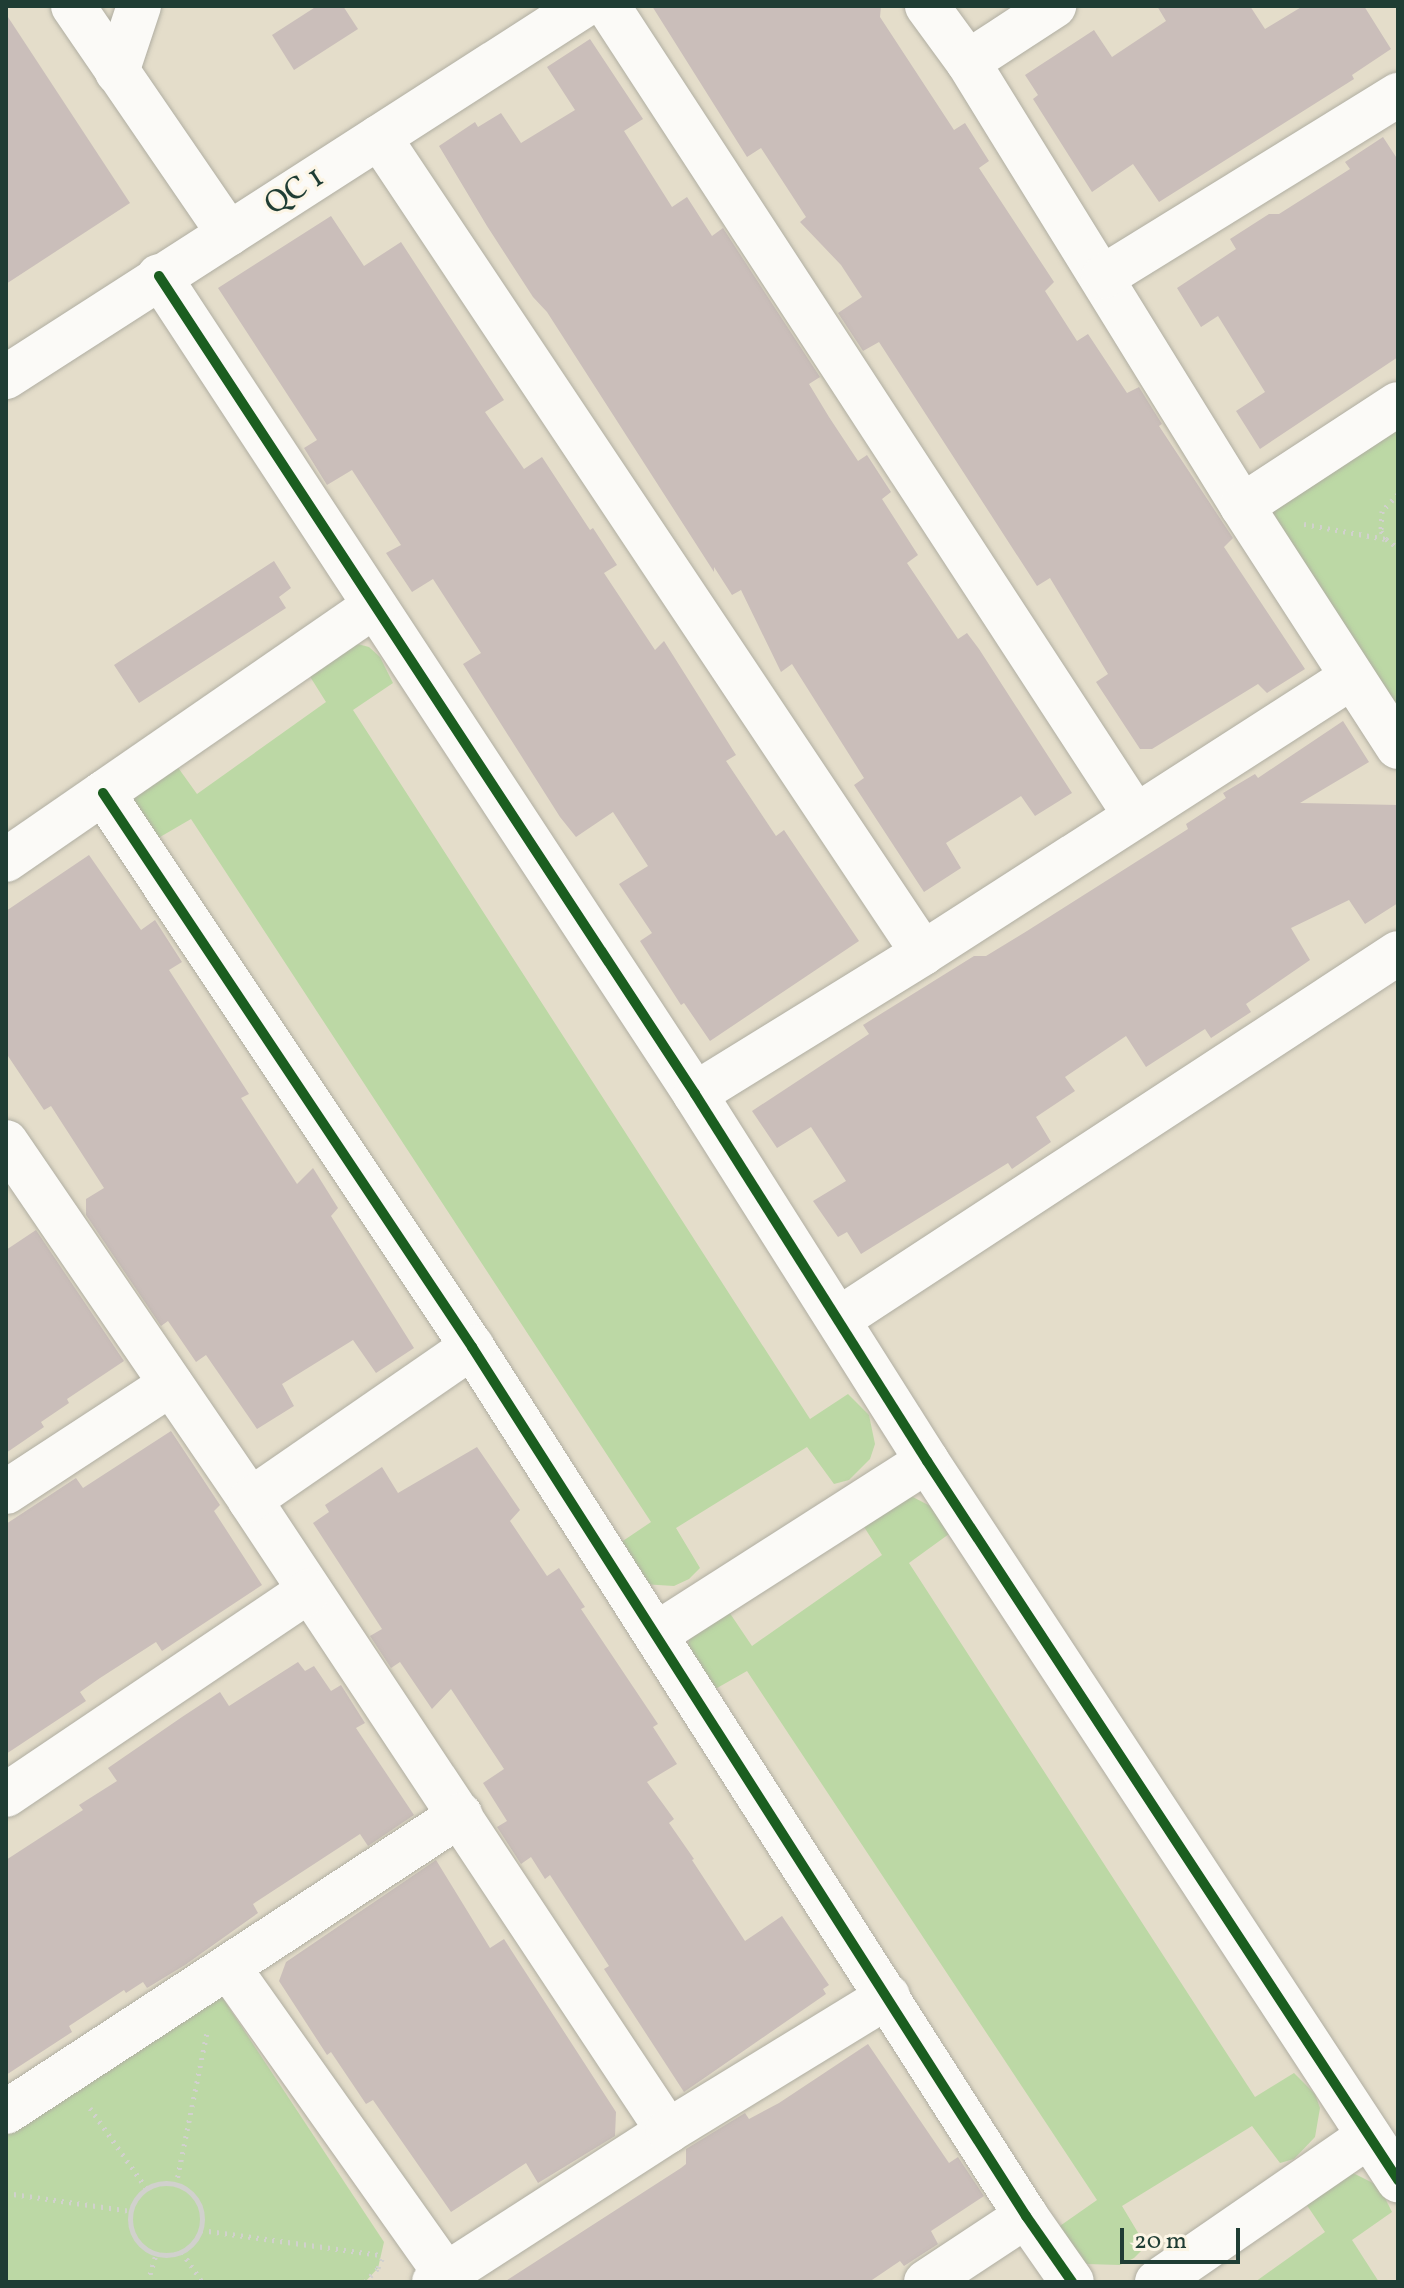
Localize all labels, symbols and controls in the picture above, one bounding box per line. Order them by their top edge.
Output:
street label: QC 1 [258,159,332,225]
scale bar [1124,2212,1244,2262]
text: 20 m [1134,2225,1187,2259]

